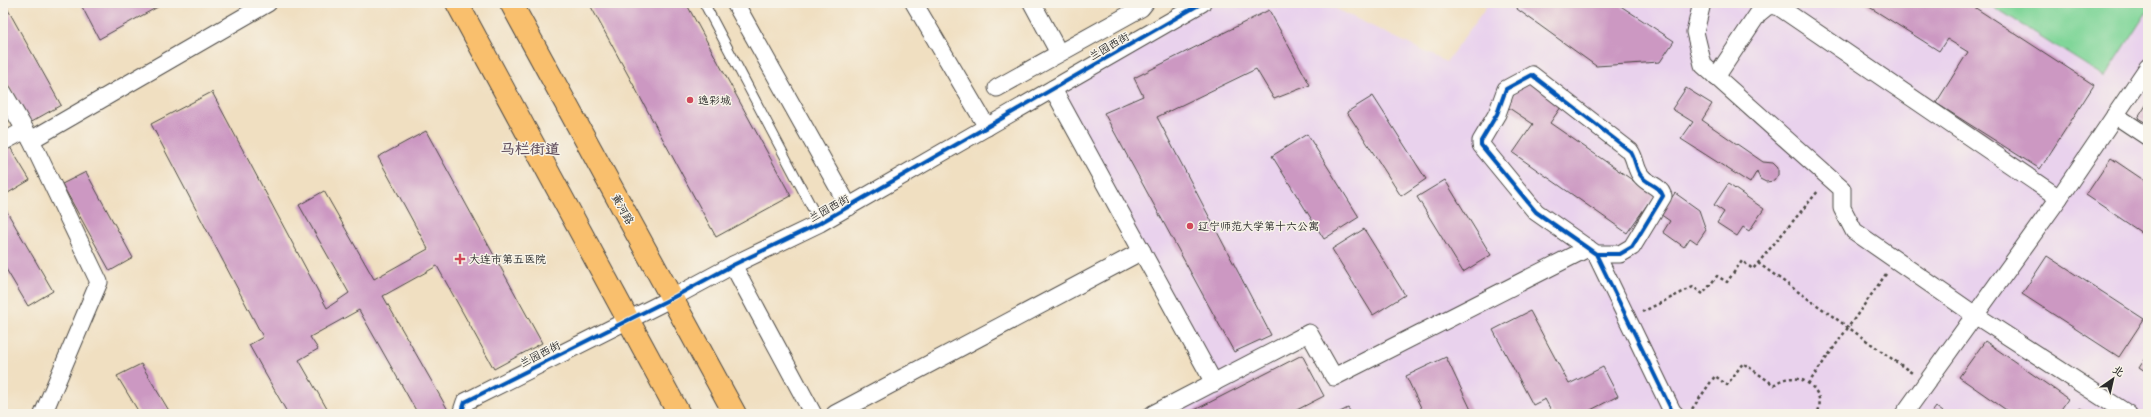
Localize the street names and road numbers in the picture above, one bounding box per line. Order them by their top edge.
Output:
street label: 兰园西街 [1086,28,1132,63]
street label: 黄河路 [609,191,637,227]
street label: 兰园西街 [806,191,853,225]
street label: 兰园西街 [517,337,564,370]

